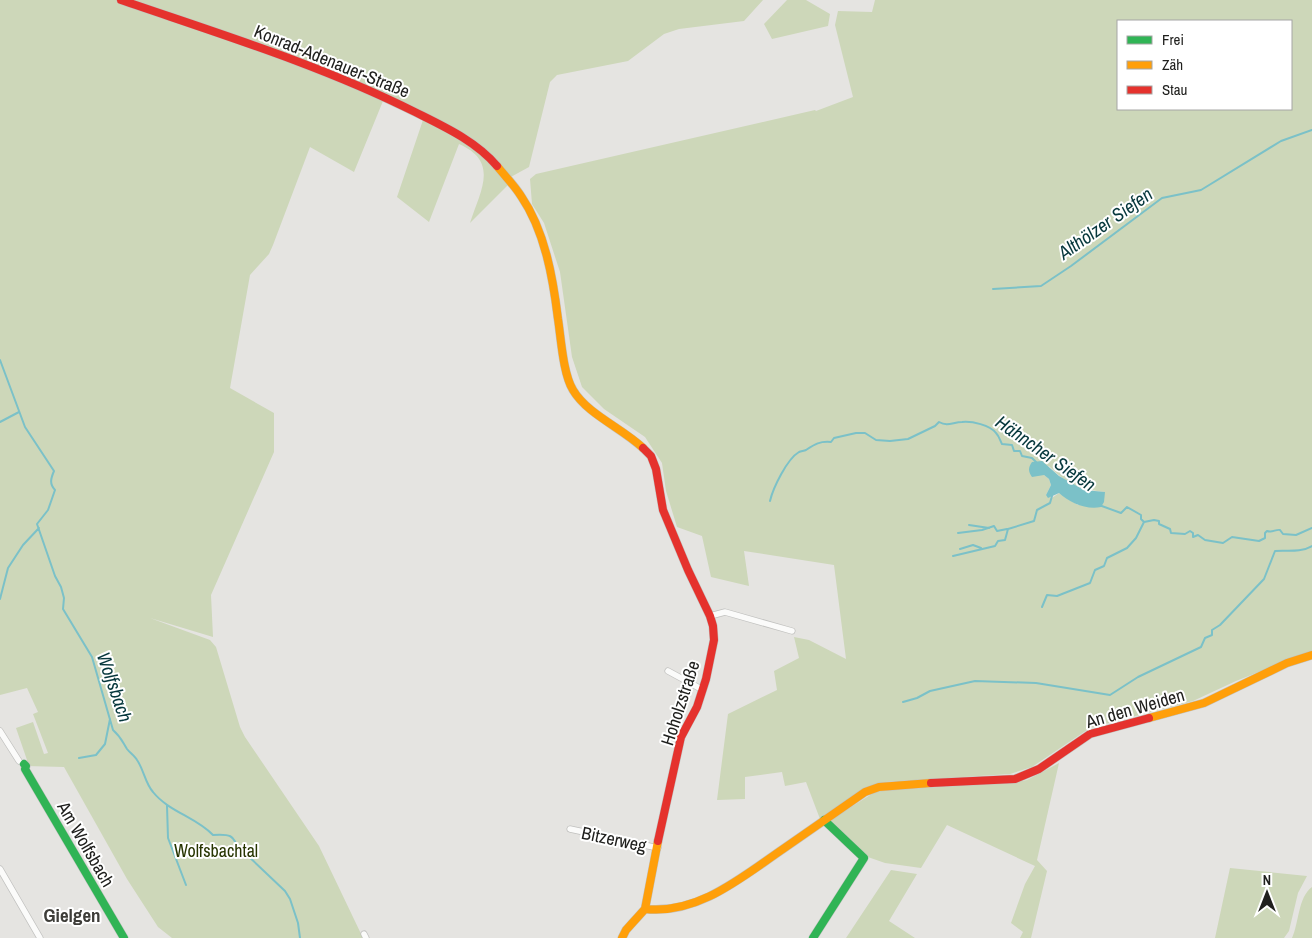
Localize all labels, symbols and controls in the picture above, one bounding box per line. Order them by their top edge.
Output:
street label: Konrad-Adenauer-Straße [250,18,414,104]
legend [1117,20,1292,110]
text: Frei [1162,29,1184,50]
text: Zäh [1162,54,1183,75]
text: Stau [1162,79,1187,100]
water label: Althölzer Siefen [1052,181,1158,266]
water label: Hähncher Siefen [991,409,1101,497]
water label: Wolfsbach [91,649,139,725]
street label: Hoholzstraße [655,657,705,749]
street label: An den Weiden [1082,682,1187,734]
street label: Am Wolfsbach [51,796,121,891]
street label: Bitzerweg [579,820,649,858]
park label: Wolfsbachtal [174,838,258,863]
north arrow [1242,868,1292,918]
text: N [1263,871,1271,889]
district label: Gielgen [43,902,101,928]

